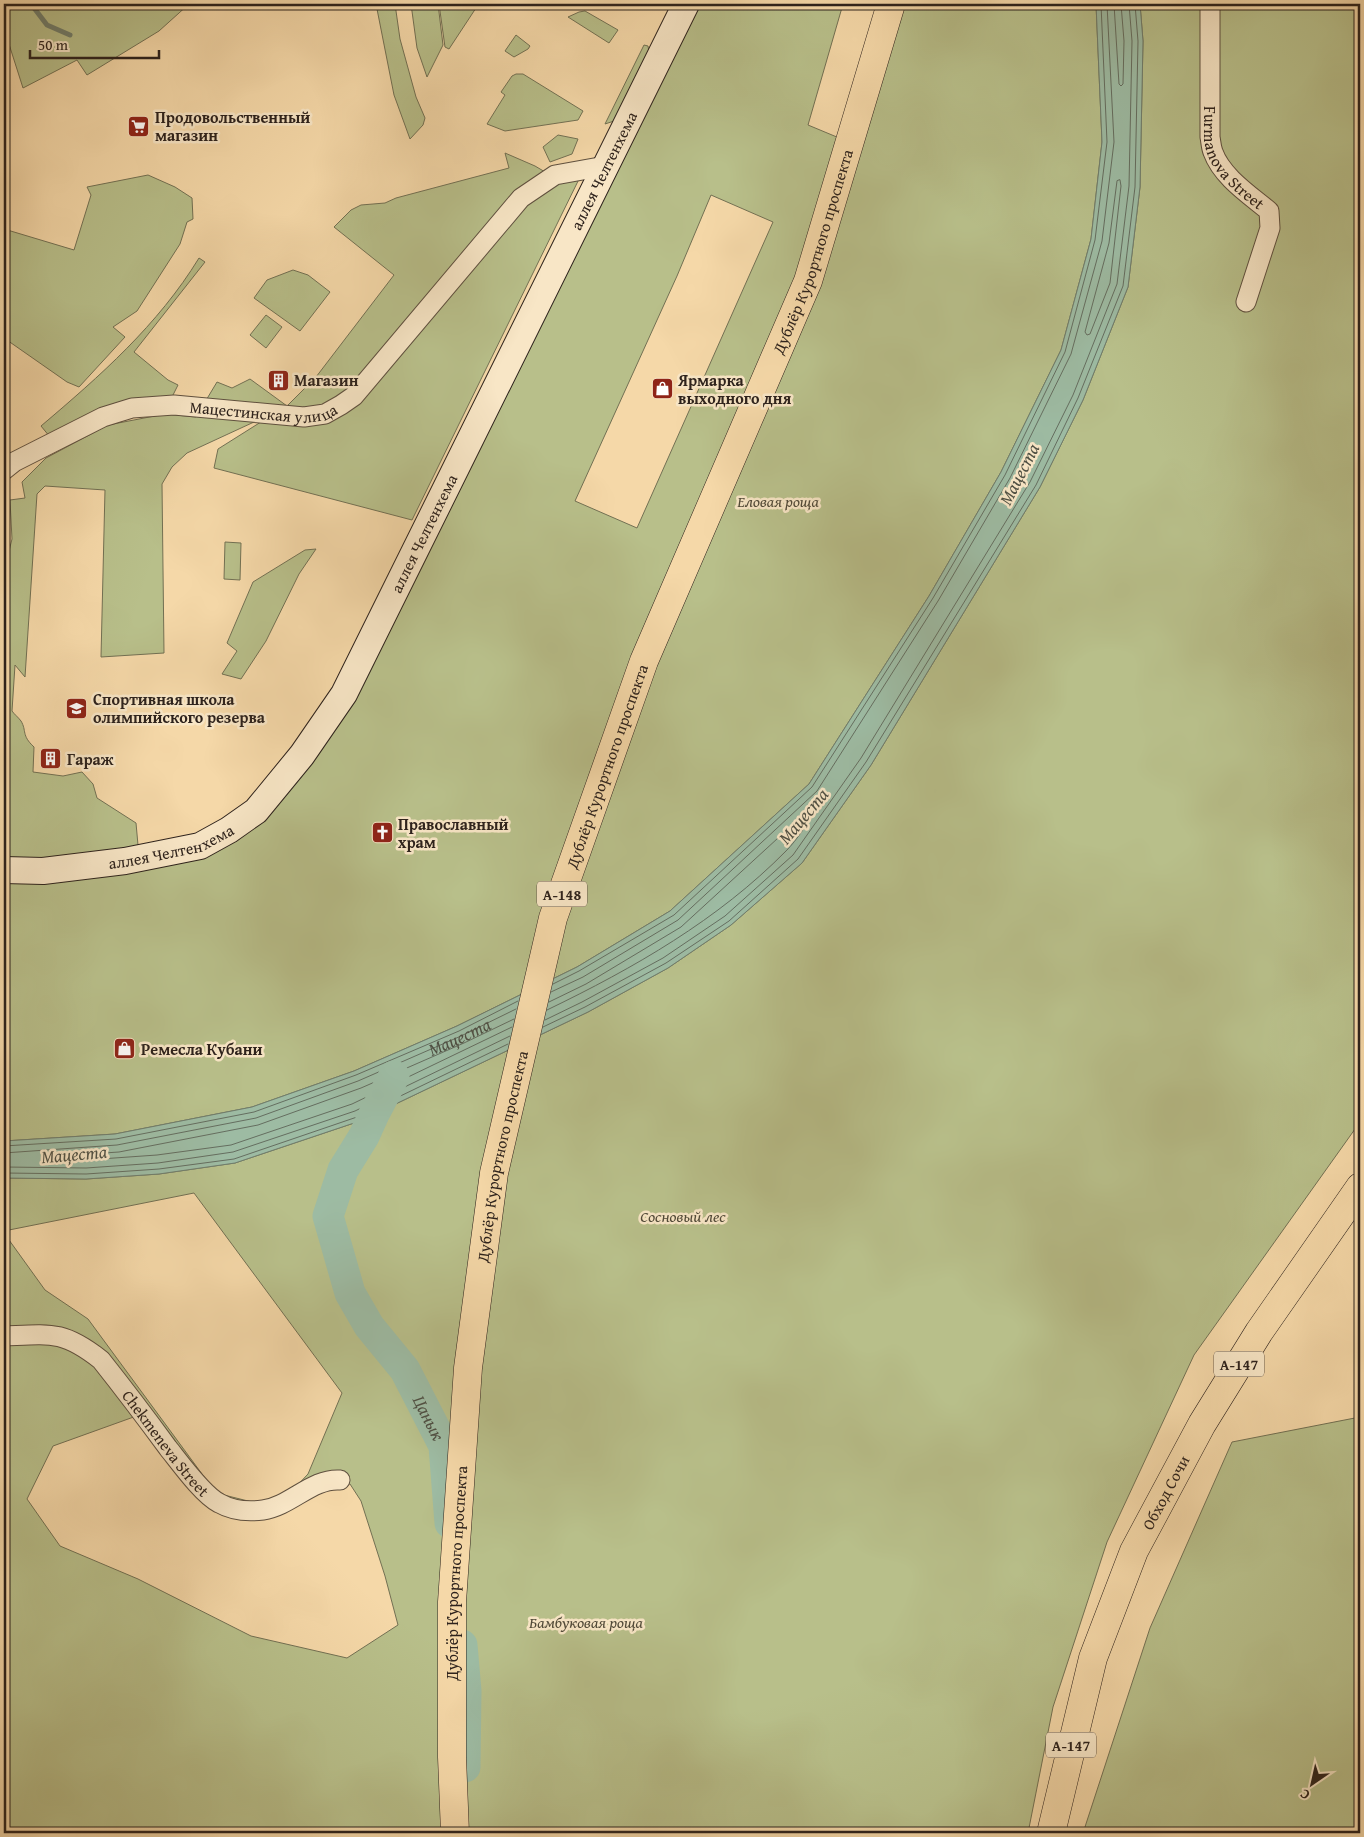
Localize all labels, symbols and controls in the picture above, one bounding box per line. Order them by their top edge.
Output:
scale bar [30,28,159,60]
text: 50 m [38,34,69,55]
place label: Продовольственный магазин [155,105,310,147]
street label: Furmanova Street [1198,106,1270,215]
street label: аллея Челтенхема [564,107,643,234]
supermarket icon: Продовольственный магазин [127,114,151,138]
street label: Дублёр Курортного проспекта [766,146,859,359]
building icon: Магазин [266,368,290,392]
place label: Магазин [294,368,359,392]
place label: Ярмарка выходного дня [677,368,792,410]
shop icon: Ярмарка выходного дня [650,377,674,401]
street label: Мацестинская улица [189,395,342,429]
water label: Мацеста [992,438,1046,510]
street label: аллея Челтенхема [384,470,463,597]
park label: Еловая роща [736,489,819,513]
street label: Дублёр Курортного проспекта [559,660,654,873]
place label: Спортивная школа олимпийского резерва [93,687,266,729]
school or university icon: Спортивная школа олимпийского резерва [65,696,89,720]
building icon: Гараж [39,747,63,771]
place label: Гараж [67,747,114,771]
water label: Мацеста [771,781,835,850]
place label: Православный храм [398,812,509,854]
street label: аллея Челтенхема [107,818,238,875]
church icon: Православный храм [370,821,394,845]
road number: А-148 [537,882,587,906]
water label: Мацеста [424,1010,496,1062]
shop icon: Ремесла Кубани [113,1037,137,1061]
place label: Ремесла Кубани [141,1037,262,1061]
street label: Дублёр Курортного проспекта [470,1048,534,1265]
water label: Мацеста [40,1138,109,1170]
park label: Сосновый лес [640,1204,726,1228]
road number: А-147 [1214,1352,1264,1376]
street label: Chekmeneva Street [116,1385,215,1502]
water label: Цанык [406,1390,452,1445]
street label: Обход Сочи [1136,1450,1195,1534]
street label: Дублёр Курортного проспекта [440,1464,473,1682]
park label: Бамбуковая роща [529,1610,644,1634]
road number: А-147 [1046,1732,1096,1758]
north arrow [1286,1760,1336,1810]
text: С [1296,1784,1314,1805]

